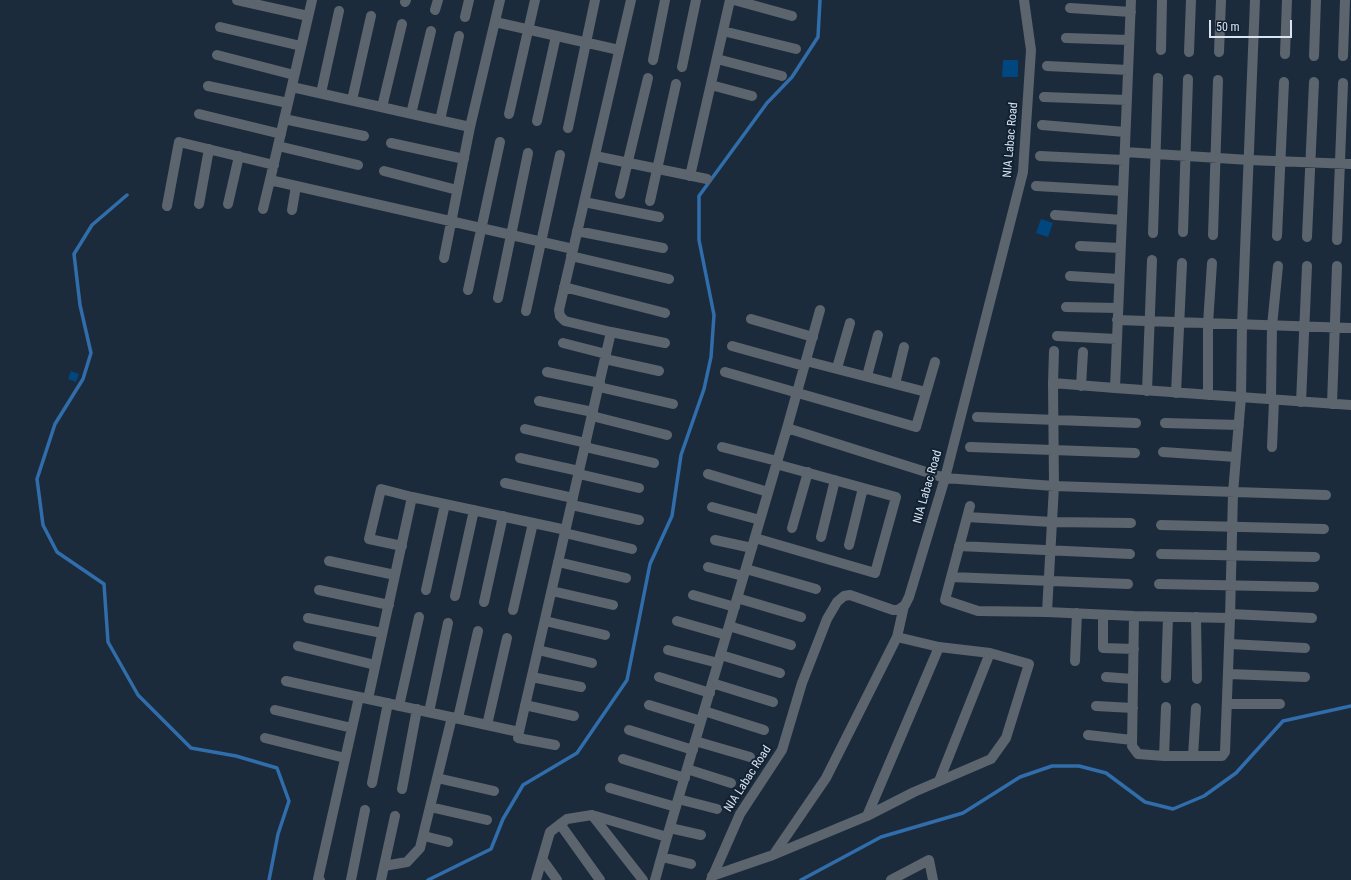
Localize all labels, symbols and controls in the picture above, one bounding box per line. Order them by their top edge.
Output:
scale bar [1211,12,1294,38]
text: 50 m [1216,20,1240,34]
street label: NIA Labac Road [1001,102,1021,178]
street label: NIA Labac Road [911,449,945,525]
street label: NIA Labac Road [721,743,775,815]

